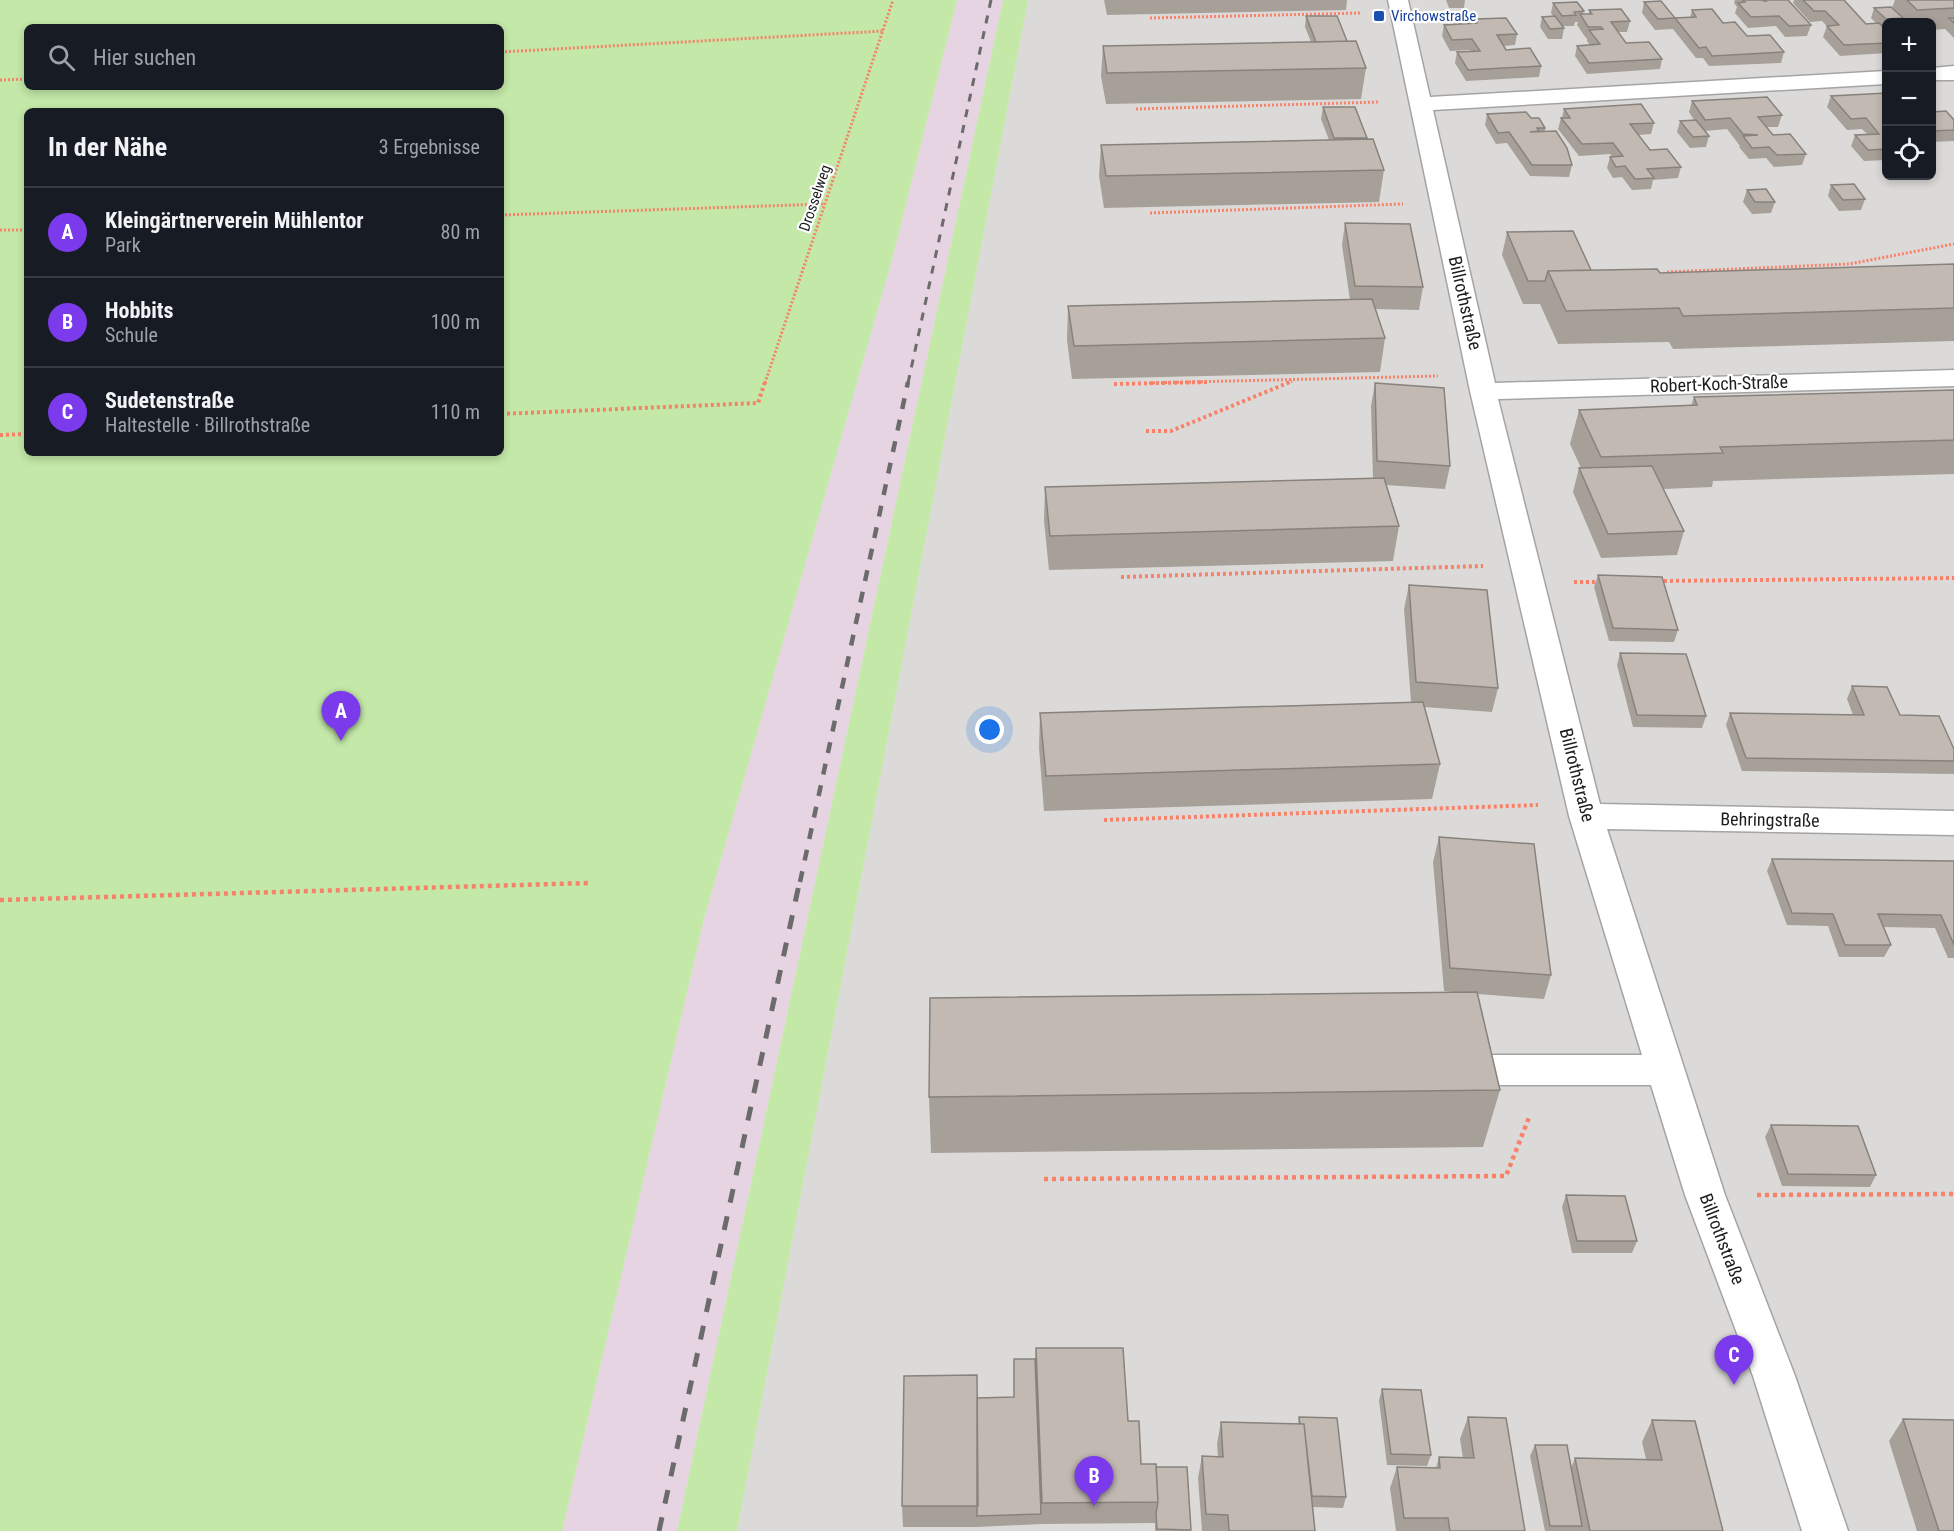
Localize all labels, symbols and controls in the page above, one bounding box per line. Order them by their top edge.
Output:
place label: Virchowstraße [1391,7,1476,25]
marker: Virchowstraße [1372,9,1386,23]
map controls [1882,18,1936,180]
button: + [1882,18,1936,72]
search box [24,24,504,90]
icon: search [45,41,78,74]
text: Hier suchen [93,45,196,70]
button: − [1882,72,1936,126]
button: locate [1882,126,1936,180]
text: In der Nähe [48,132,167,162]
text: 3 Ergebnisse [379,135,480,159]
street label: Drosselweg [795,163,835,233]
text: Kleingärtnerverein Mühlentor [105,208,364,233]
text: A [62,220,73,244]
text: 80 m [441,220,480,244]
text: Park [105,233,141,257]
street label: Billrothstraße [1444,254,1486,352]
text: Hobbits [105,298,174,323]
text: B [62,310,73,334]
text: 100 m [431,310,480,334]
text: Schule [105,323,158,347]
street label: Robert-Koch-Straße [1650,371,1788,396]
text: Sudetenstraße [105,388,234,413]
text: C [62,400,73,424]
text: 110 m [431,400,480,424]
text: Haltestelle · Billrothstraße [105,413,310,437]
pin: A [322,692,360,741]
your location [975,715,1004,744]
street label: Billrothstraße [1556,726,1599,824]
street label: Behringstraße [1720,808,1820,831]
street label: Billrothstraße [1696,1190,1749,1287]
pin: C [1714,1336,1754,1385]
pin: B [1074,1456,1114,1506]

